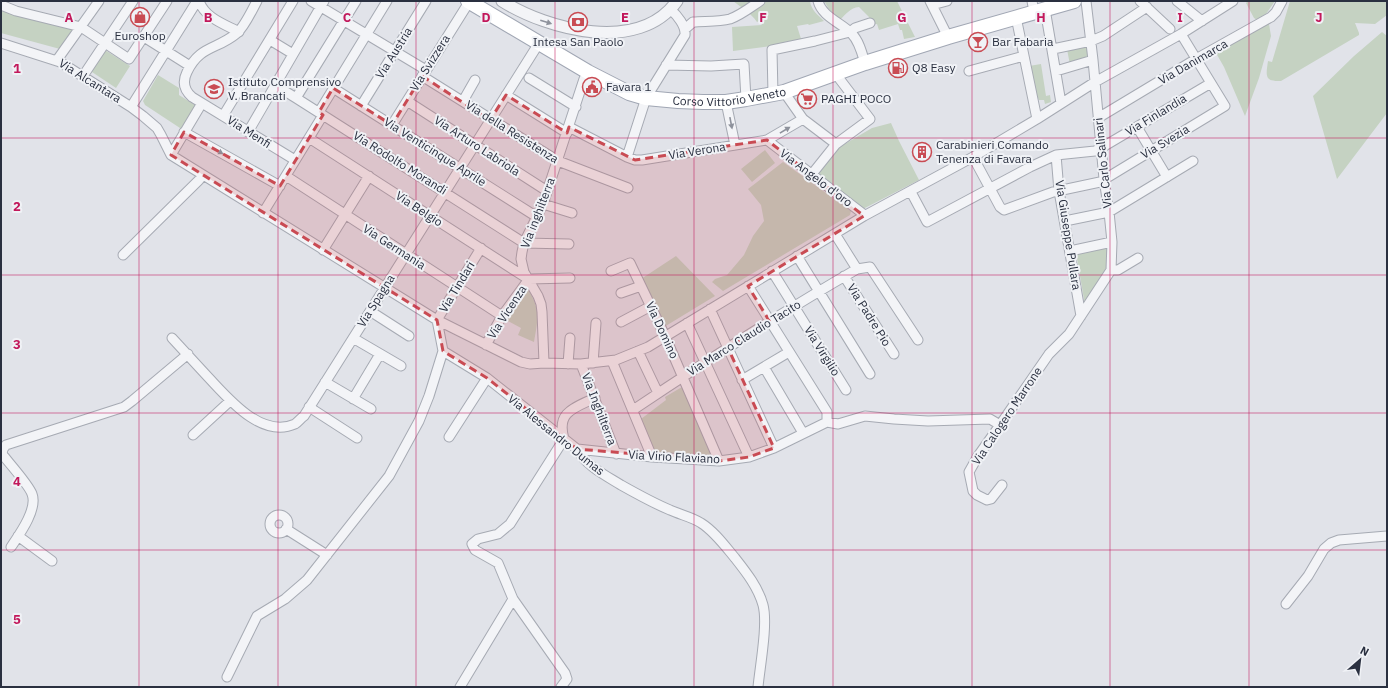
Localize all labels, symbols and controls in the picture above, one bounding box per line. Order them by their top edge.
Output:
shop icon: Euroshop [129,6,151,28]
text: A [65,9,74,26]
text: B [204,9,213,26]
text: C [343,9,352,26]
text: D [481,9,491,26]
text: E [621,9,629,26]
text: F [759,9,767,26]
text: G [897,9,907,26]
text: H [1036,9,1046,26]
text: I [1177,9,1183,26]
text: J [1315,9,1323,26]
bank icon: Intesa San Paolo [567,11,589,33]
one-way arrow [540,19,552,25]
street label: Via Austria [372,24,416,81]
place label: Euroshop [114,28,166,43]
street label: Via Svizzera [406,31,453,94]
bar icon: Bar Fabaria [967,31,989,53]
place label: Intesa San Paolo [533,34,624,49]
place label: Bar Fabaria [992,34,1054,49]
street label: Via Danimarca [1155,35,1231,87]
street label: Via Alcantara [56,55,125,106]
fuel station icon: Q8 Easy [887,57,909,79]
text: 1 [13,60,21,77]
place label: Q8 Easy [912,60,956,75]
place label: Istituto Comprensivo V. Brancati [228,74,342,103]
public building icon: Favara 1 [581,76,603,98]
school or university icon: Istituto Comprensivo V. Brancati [203,78,225,100]
place label: Favara 1 [606,79,652,94]
street label: Corso Vittorio Veneto [672,84,787,109]
supermarket icon: PAGHI POCO [796,88,818,110]
street label: Via Finlandia [1122,90,1190,139]
place label: PAGHI POCO [821,91,891,106]
street label: Via della Resistenza [463,97,562,167]
street label: Via Menfi [224,112,274,151]
street label: Via Arturo Labriola [431,112,524,179]
street label: Via Venticinque Aprile [381,114,490,189]
one-way arrow [728,117,734,130]
street label: Via Carlo Salinari [1090,117,1115,209]
street label: Via Svezia [1138,121,1192,162]
one-way arrow [779,126,791,133]
street label: Via Rodolfo Morandi [350,128,450,198]
place label: Carabinieri Comando Tenenza di Favara [936,137,1049,166]
street label: Via Verona [667,139,727,162]
building icon: Carabinieri Comando Tenenza di Favara [911,141,933,163]
street label: Via Angelo d'oro [777,145,856,210]
one-way arrow [212,148,223,155]
street label: Via inghilterra [517,175,558,250]
street label: Via Giuseppe Pullara [1052,179,1085,292]
street label: Via Belgio [393,188,446,230]
text: 2 [13,198,21,215]
street label: Via Germania [360,221,429,273]
street label: Via Tindari [435,258,478,315]
street label: Via Spagna [353,271,398,330]
street label: Via Vicenza [484,281,530,341]
street label: Via Padre Pio [844,281,895,349]
street label: Via Marco Claudio Tacito [684,296,804,379]
street label: Via Domino [643,299,682,361]
street label: Via Virgilio [801,323,844,379]
text: 3 [13,336,21,353]
street label: Via Calogero Marrone [968,363,1045,468]
street label: Via Inghilterra [579,370,620,448]
street label: Via Alessandro Dumas [505,391,608,478]
street label: Via Virio Flaviano [628,447,721,466]
text: 4 [13,473,21,490]
text: 5 [13,611,21,628]
north arrow [1340,640,1380,680]
text: N [1358,643,1372,659]

